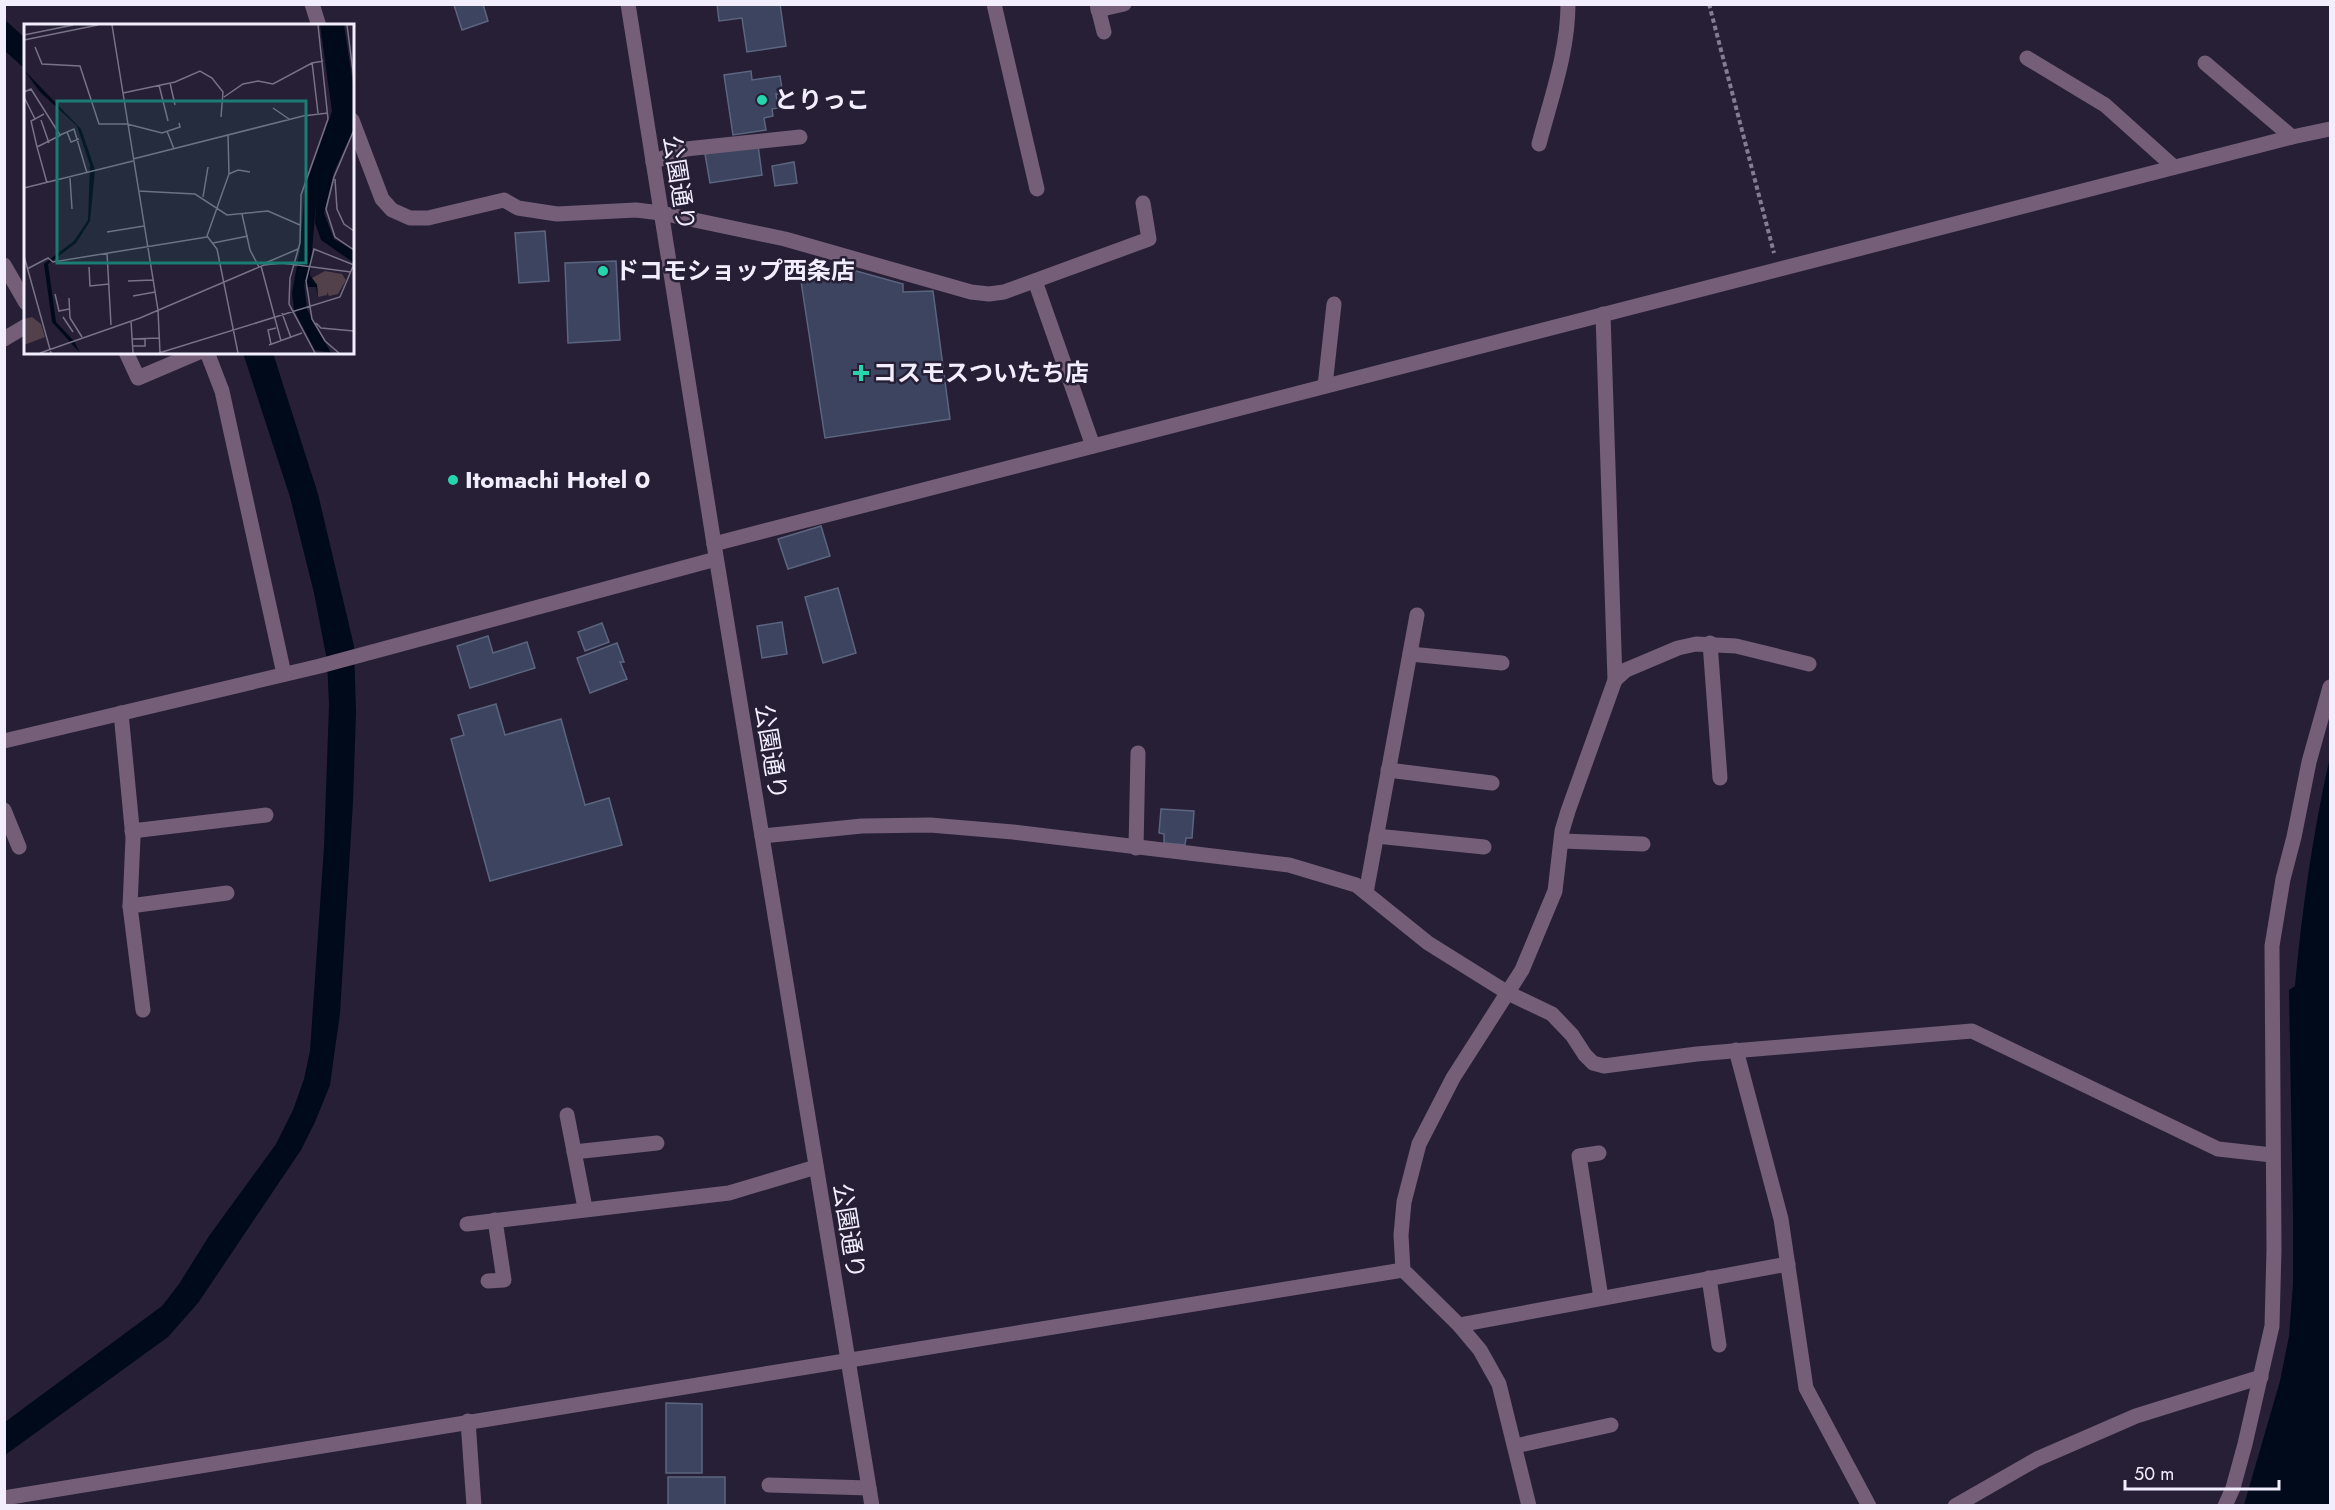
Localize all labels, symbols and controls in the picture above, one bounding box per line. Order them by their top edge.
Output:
inset map [24,24,354,354]
place label: とりっこ [774,82,870,117]
marker: とりっこ [755,93,769,107]
street label: 公園通り [655,133,704,233]
place label: ドコモショップ西条店 [615,253,855,288]
marker: ドコモショップ西条店 [596,264,610,278]
place label: コスモスついたち店 [873,355,1089,390]
marker: コスモスついたち店 [854,366,868,380]
place label: Itomachi Hotel 0 [465,462,650,497]
marker: Itomachi Hotel 0 [446,473,460,487]
street label: 公園通り [747,702,796,802]
street label: 公園通り [825,1181,874,1281]
scale bar [2125,1453,2280,1491]
text: 50 m [2134,1461,2174,1487]

